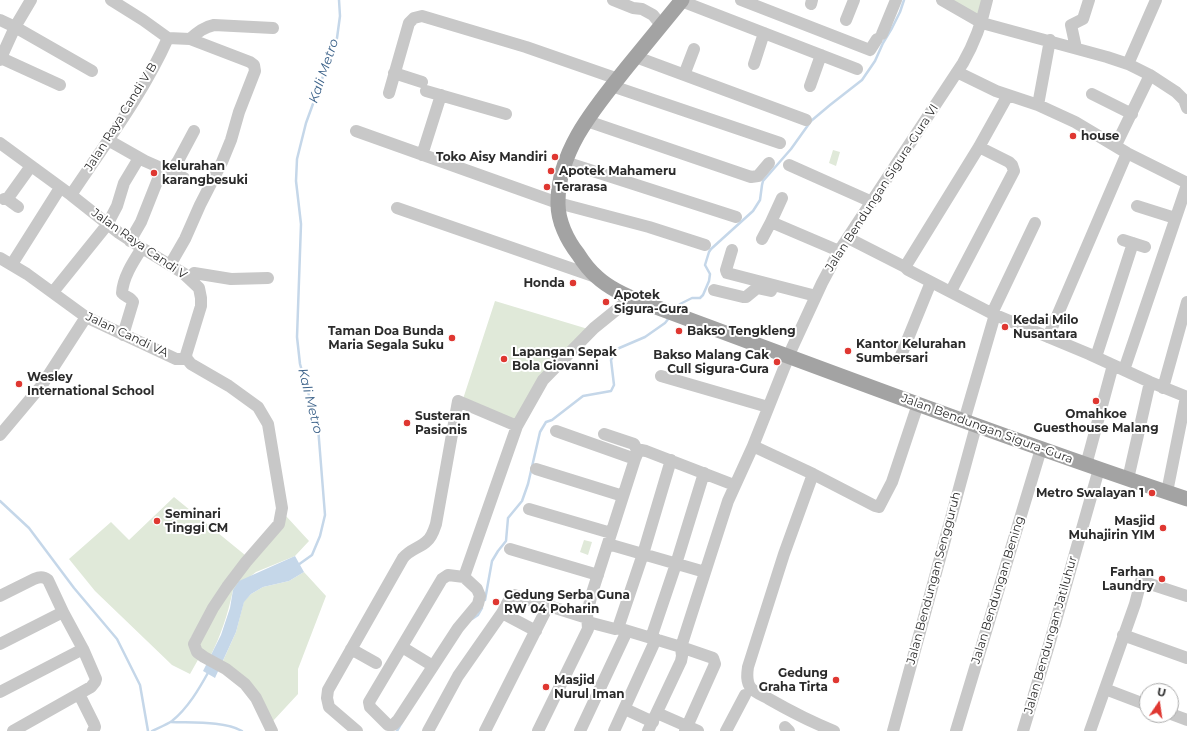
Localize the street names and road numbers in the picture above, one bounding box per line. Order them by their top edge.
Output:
street label: Jalan Raya Candi V B [82,60,160,174]
street label: Jalan Bendungan Sigura-Gura VI [822,102,942,274]
street label: Jalan Raya Candi V [89,206,189,282]
street label: Jalan Candi VA [83,310,171,360]
street label: Jalan Bendungan Sigura-Gura [899,391,1075,467]
street label: Jalan Bendungan Sengguruh [904,490,964,666]
street label: Jalan Bendungan Bening [969,514,1027,666]
street label: Jalan Bendungan Jatiluhur [1022,554,1080,716]

